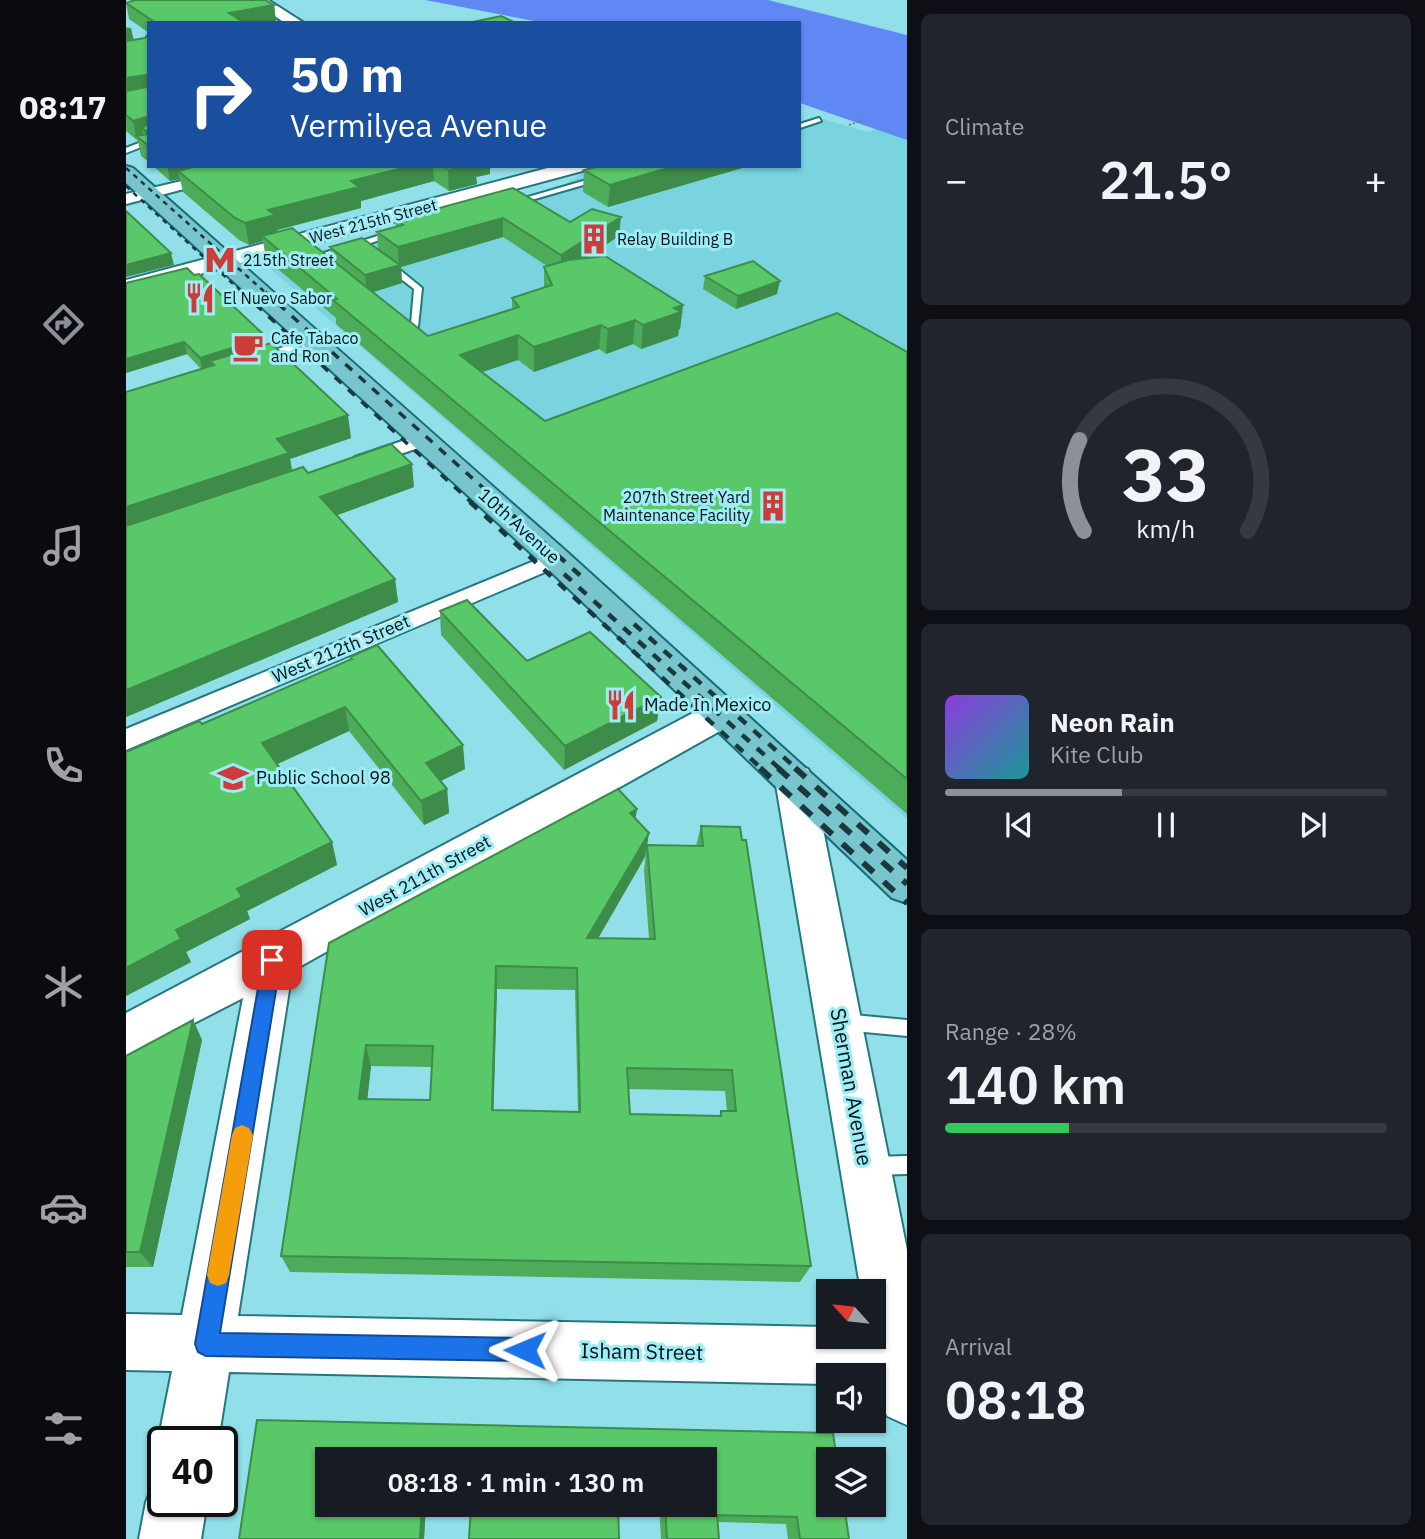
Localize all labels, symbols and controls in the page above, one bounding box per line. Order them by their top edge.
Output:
text: 50 m [290,42,404,105]
icon: right [175,49,266,140]
text: 08:17 [19,86,107,128]
text: Vermilyea Avenue [290,104,547,146]
text: Climate [945,111,1024,141]
text: 21.5° [1099,146,1233,213]
text: − [945,155,968,204]
text: + [1364,155,1387,204]
street label: West 215th Street [307,194,439,248]
building icon: Relay Building B [577,222,611,256]
place label: Relay Building B [617,229,733,249]
metro station icon: 215th Street [203,243,237,277]
place label: 215th Street [243,250,334,270]
restaurant icon: El Nuevo Sabor [183,281,217,315]
place label: El Nuevo Sabor [223,288,332,308]
icon: directions [39,300,88,349]
place label: Cafe Tabaco and Ron [271,328,359,366]
cafe icon: Cafe Tabaco and Ron [231,330,265,364]
text: 33 [1122,426,1210,521]
street label: 10th Avenue [474,483,565,569]
place label: 207th Street Yard Maintenance Facility [603,487,750,525]
building icon: 207th Street Yard Maintenance Facility [756,489,790,523]
text: km/h [1137,511,1195,544]
icon: music [39,521,88,570]
street label: West 212th Street [268,609,413,688]
restaurant icon: Made In Mexico [604,688,638,722]
place label: Made In Mexico [644,693,771,716]
text: Neon Rain [1050,705,1175,739]
text: Kite Club [1050,739,1143,769]
icon: phone [39,741,88,790]
school or university icon: Public School 98 [216,761,250,795]
place label: Public School 98 [256,766,391,789]
icon: previous [1000,806,1038,844]
icon: pause [1147,806,1185,844]
icon: next [1294,806,1332,844]
street label: West 211th Street [355,830,495,921]
pin [242,930,302,990]
icon: arrive [253,941,291,979]
icon: climate [39,962,88,1011]
street label: Sherman Avenue [824,1006,880,1168]
text: Range · 28% [945,1016,1077,1046]
text: 140 km [945,1051,1126,1118]
icon: car [39,1183,88,1232]
north arrow [816,1279,886,1349]
map controls [816,1279,886,1517]
position arrow [488,1313,562,1387]
text: Arrival [945,1331,1012,1361]
street label: Isham Street [580,1336,704,1366]
button: sound [816,1363,886,1433]
text: 08:18 [945,1366,1086,1433]
icon: filters [39,1404,88,1453]
speed limit sign: 40 [147,1426,238,1517]
button: layers [816,1447,886,1517]
text: 08:18 · 1 min · 130 m [388,1465,644,1499]

